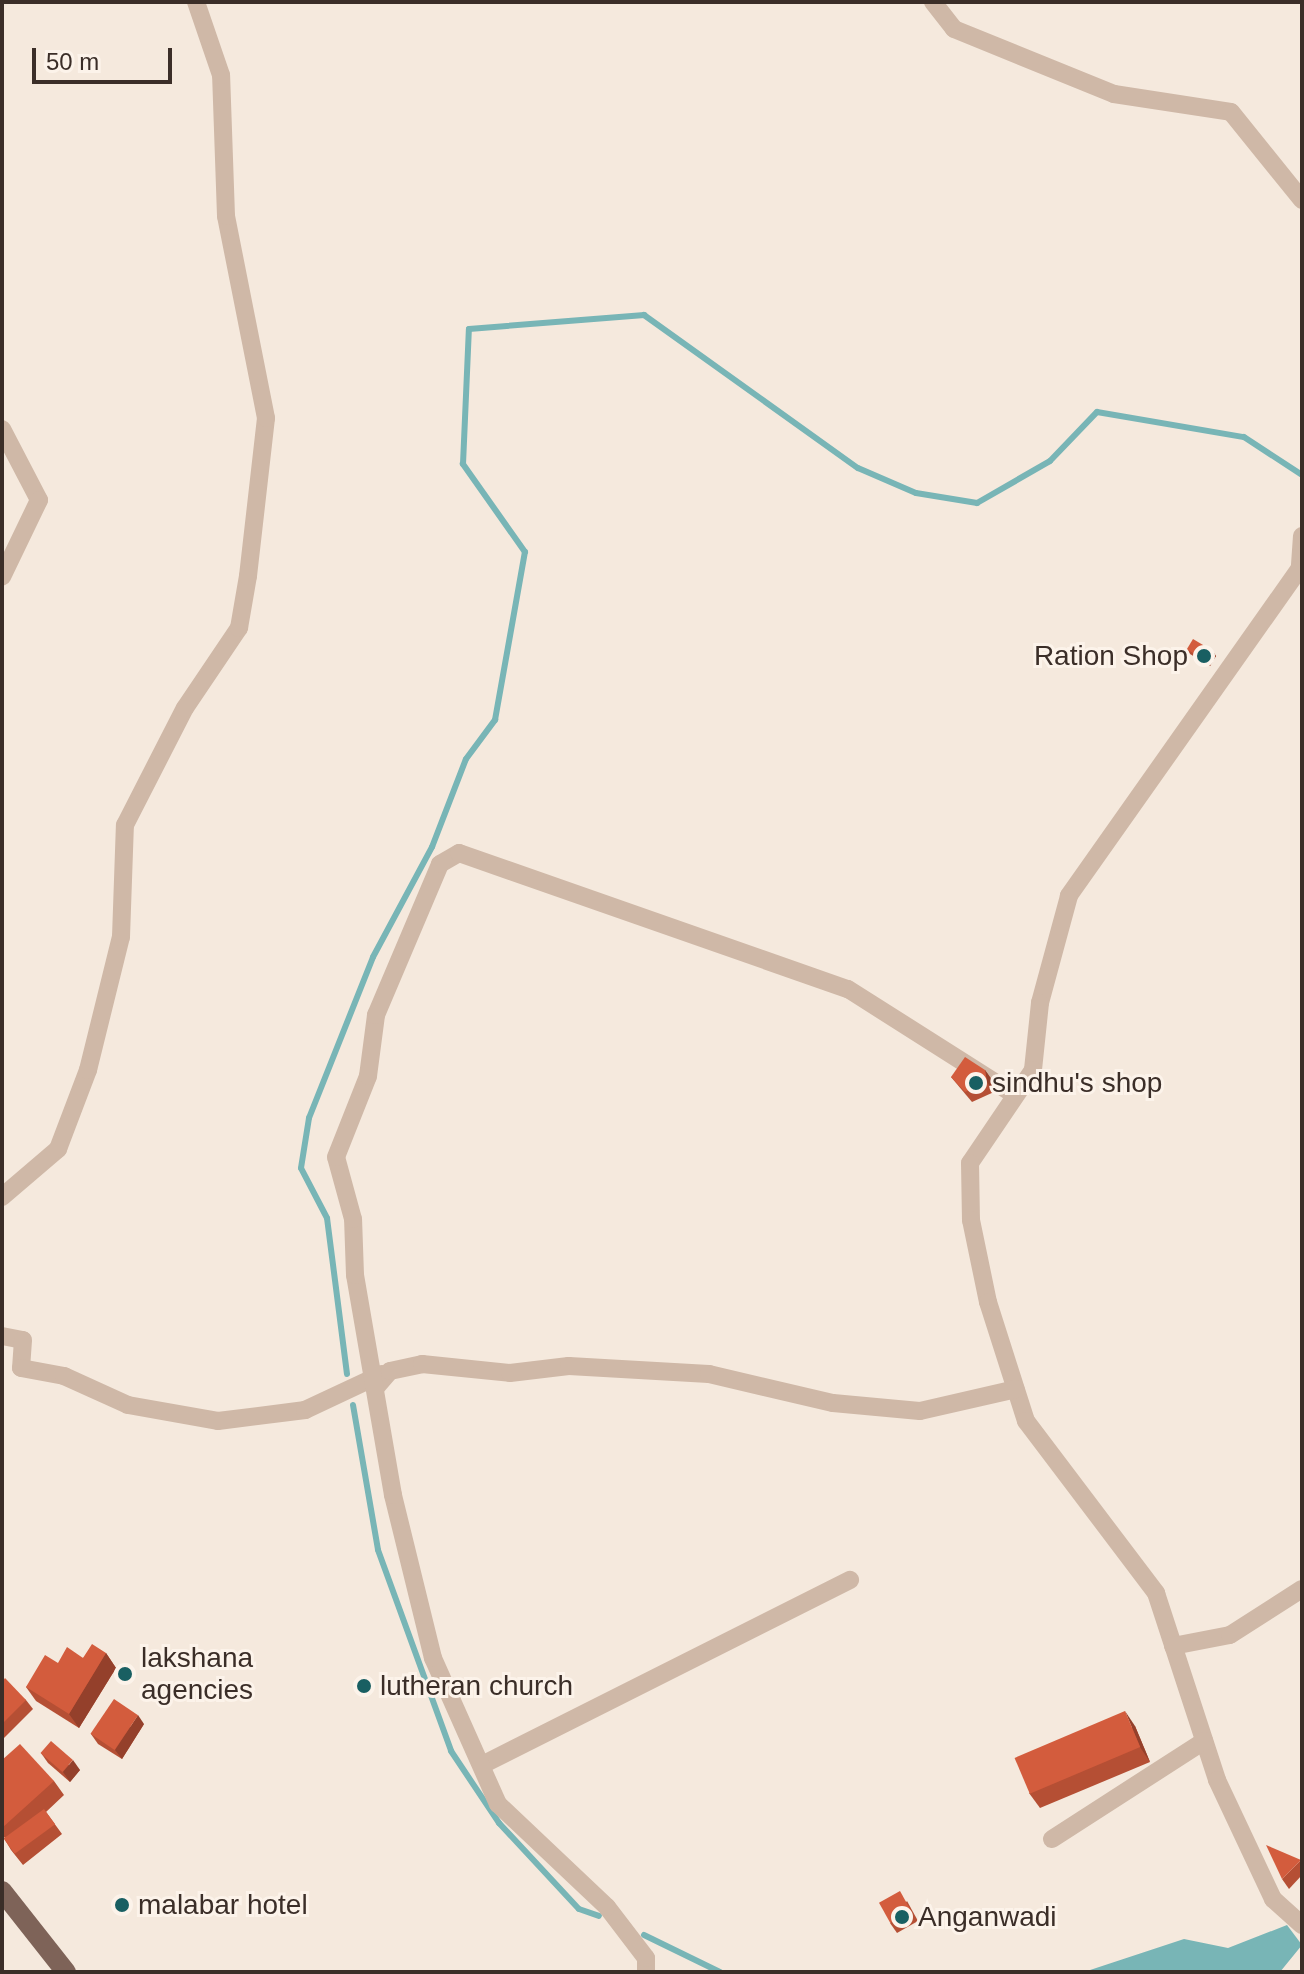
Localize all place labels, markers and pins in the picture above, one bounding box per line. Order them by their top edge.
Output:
place label: Ration Shop [1034,639,1188,673]
marker: Ration Shop [1195,647,1213,665]
place label: sindhu's shop [992,1066,1162,1100]
marker: sindhu's shop [967,1074,985,1092]
place label: lakshana agencies [141,1641,253,1707]
marker: lakshana agencies [116,1665,134,1683]
place label: lutheran church [380,1669,573,1703]
marker: lutheran church [355,1677,373,1695]
place label: malabar hotel [138,1888,308,1922]
marker: malabar hotel [113,1896,131,1914]
place label: Anganwadi [918,1900,1057,1934]
marker: Anganwadi [893,1908,911,1926]

